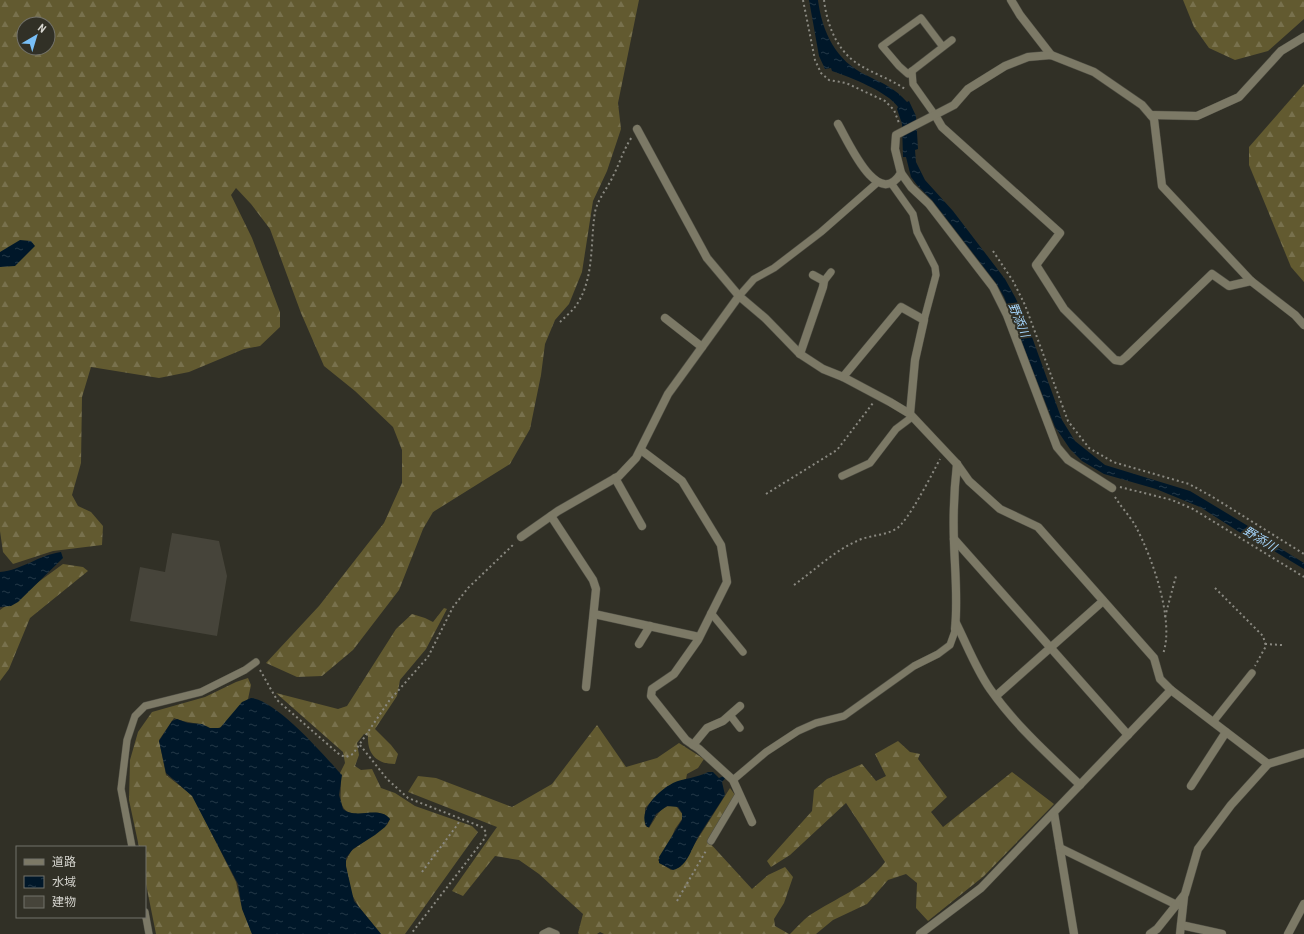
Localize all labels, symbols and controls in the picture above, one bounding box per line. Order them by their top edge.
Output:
north arrow [16,16,56,56]
text: N [35,21,49,36]
water label: 野添川 [1006,301,1033,341]
water label: 野添川 [1241,524,1281,556]
legend [16,846,146,918]
text: 道路 [52,855,76,869]
text: 水域 [52,875,76,889]
text: 建物 [52,895,76,909]

